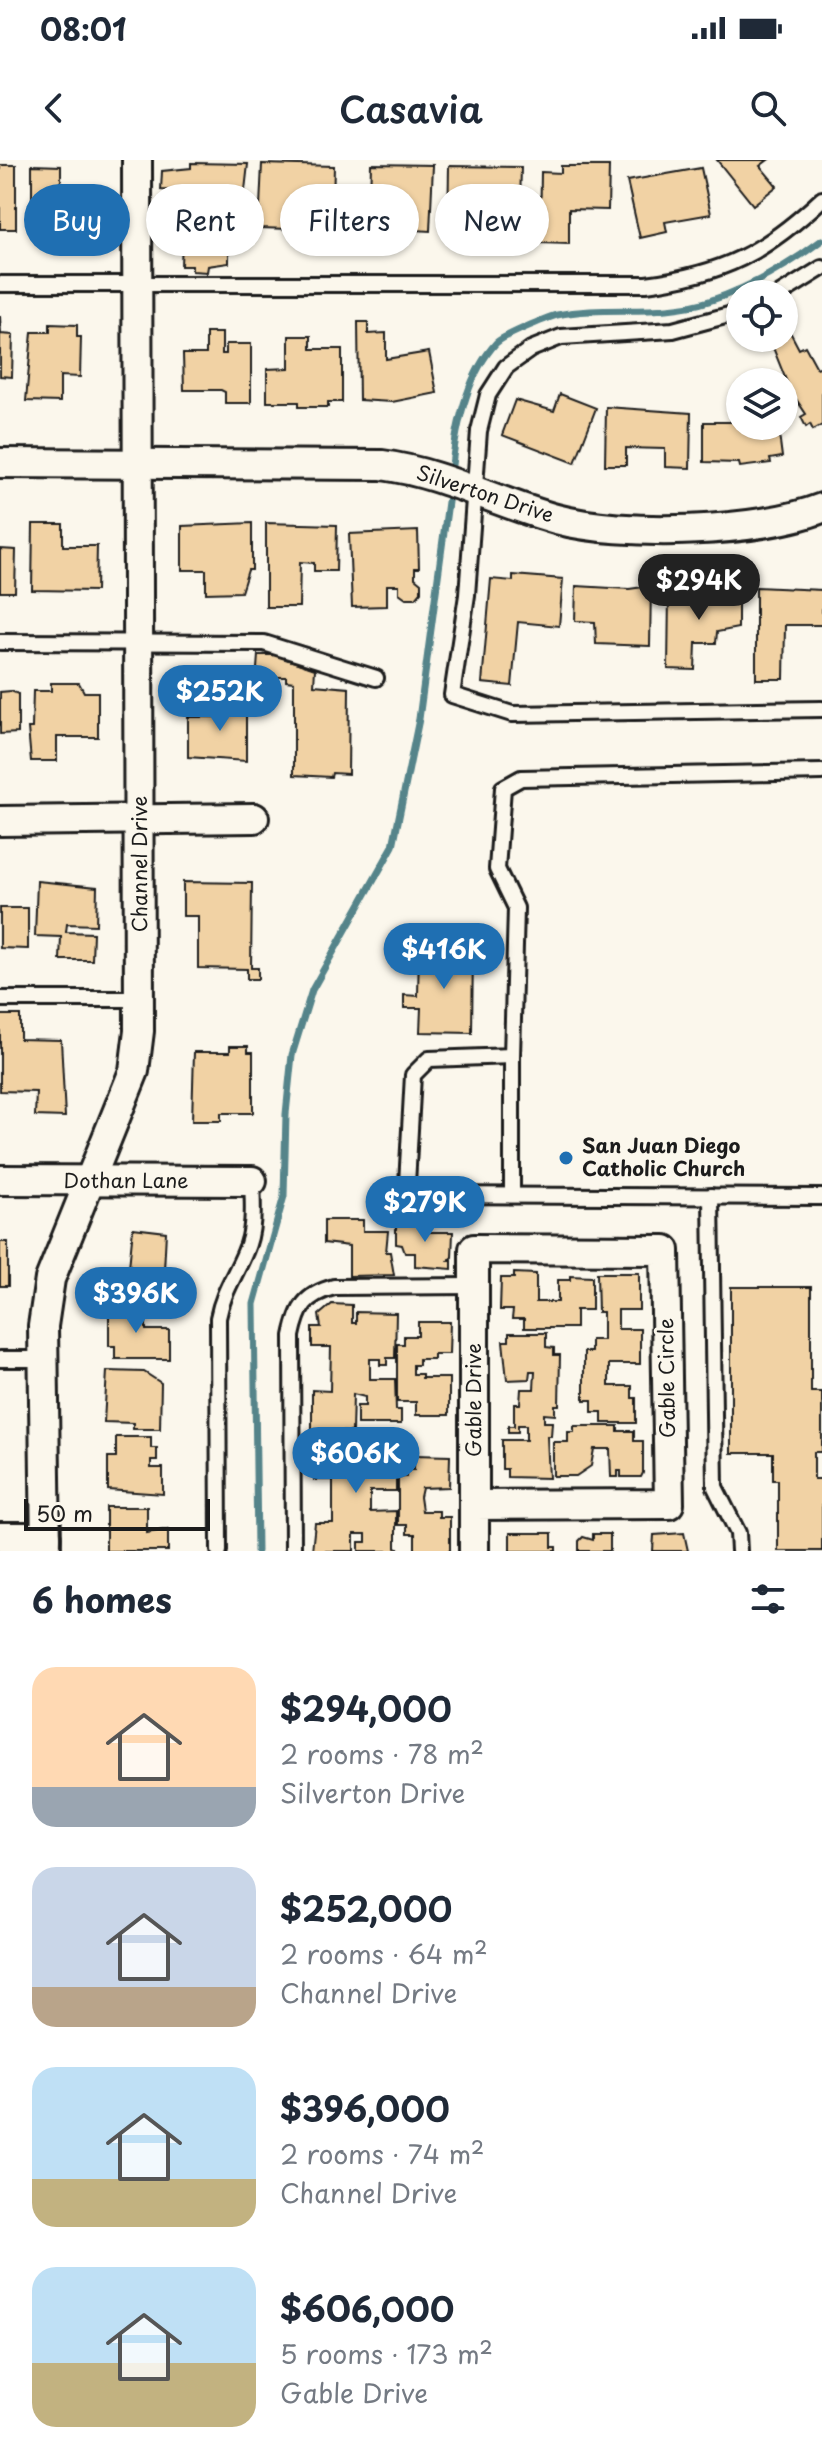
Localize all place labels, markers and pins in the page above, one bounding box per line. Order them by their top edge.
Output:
pin: $294K [643,554,755,622]
pin: $252K [164,665,276,733]
pin: $416K [388,923,500,991]
place label: San Juan Diego Catholic Church [582,1130,745,1183]
marker: San Juan Diego Catholic Church [557,1149,575,1167]
pin: $279K [369,1176,481,1244]
pin: $396K [80,1267,192,1335]
pin: $606K [300,1427,412,1495]

